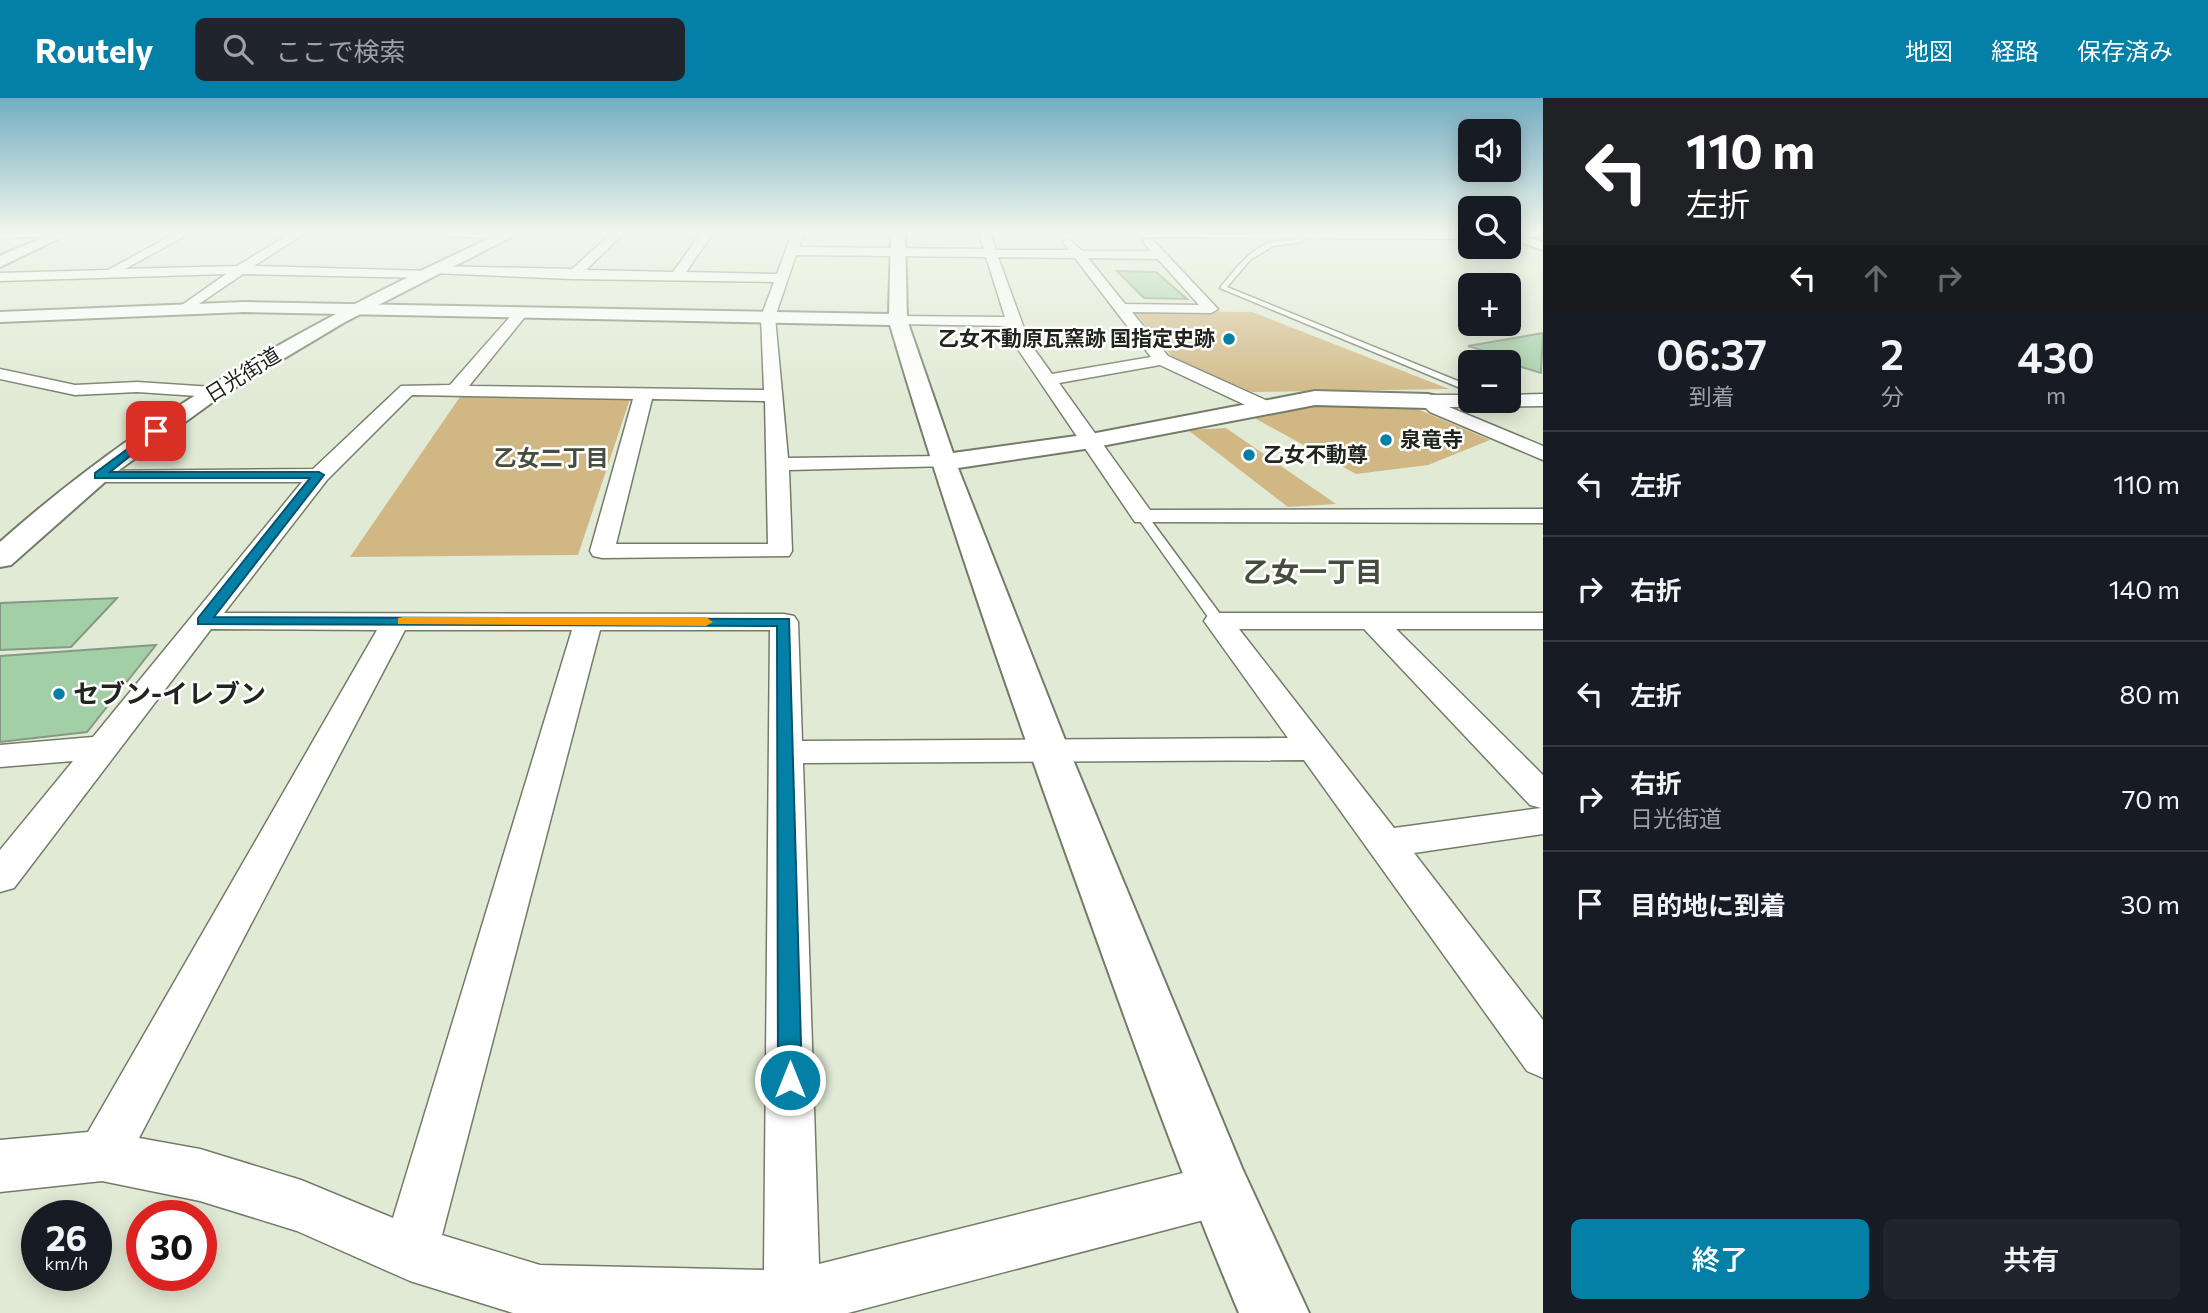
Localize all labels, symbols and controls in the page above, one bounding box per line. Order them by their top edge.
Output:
search box [195,18,685,81]
text: Routely [35,29,153,70]
icon: search [219,30,257,68]
text: ここで検索 [275,35,406,66]
text: 地図 [1905,36,1953,65]
text: 経路 [1991,36,2039,65]
text: 保存済み [2077,36,2173,65]
map controls [1458,119,1521,413]
button: sound [1458,119,1521,182]
text: 110 m [1686,119,1815,179]
icon: left [1571,126,1662,217]
text: 左折 [1686,183,1750,223]
button: search [1458,196,1521,259]
icon: left [1784,259,1822,297]
icon: ahead [1857,259,1895,297]
icon: right [1930,259,1968,297]
button: + [1458,273,1521,336]
place label: 乙女不動原瓦窯跡 国指定史跡 [938,325,1215,350]
text: 06:37 [1656,327,1767,379]
text: 2 [1880,327,1904,379]
text: 430 [2017,330,2095,382]
marker: 乙女不動原瓦窯跡 国指定史跡 [1221,331,1237,347]
street label: 日光街道 [200,341,284,407]
button: − [1458,350,1521,413]
text: m [2046,381,2066,409]
text: 到着 [1689,382,1735,410]
text: 分 [1881,382,1904,410]
pin [126,401,186,461]
icon: arrive [137,412,175,450]
place label: 泉竜寺 [1400,426,1463,451]
marker: 泉竜寺 [1378,432,1394,448]
place label: 乙女不動尊 [1263,441,1368,466]
district label: 乙女二丁目 [494,443,609,471]
marker: 乙女不動尊 [1241,447,1257,463]
icon: left [1571,465,1609,503]
text: 110 m [2113,468,2180,499]
text: 左折 [1630,469,1682,500]
district label: 乙女一丁目 [1243,554,1383,588]
icon: right [1571,570,1609,608]
text: 140 m [2109,573,2180,604]
text: 右折 [1630,574,1682,605]
icon: left [1571,675,1609,713]
place label: セブン-イレブン [73,677,266,708]
text: 80 m [2120,678,2180,709]
text: 左折 [1630,679,1682,710]
marker: セブン-イレブン [51,686,67,702]
text: 右折 [1630,767,1682,798]
icon: right [1571,780,1609,818]
text: 70 m [2122,783,2180,814]
text: 日光街道 [1630,804,1722,832]
icon: arrive [1571,885,1609,923]
text: 30 m [2121,888,2180,919]
text: 目的地に到着 [1630,889,1786,920]
position arrow [753,1043,827,1117]
speed limit sign: 30 [126,1200,217,1291]
text: 26 [46,1215,87,1258]
button: 終了 [1571,1219,1869,1299]
button: 共有 [1883,1219,2180,1299]
text: km/h [45,1252,88,1274]

